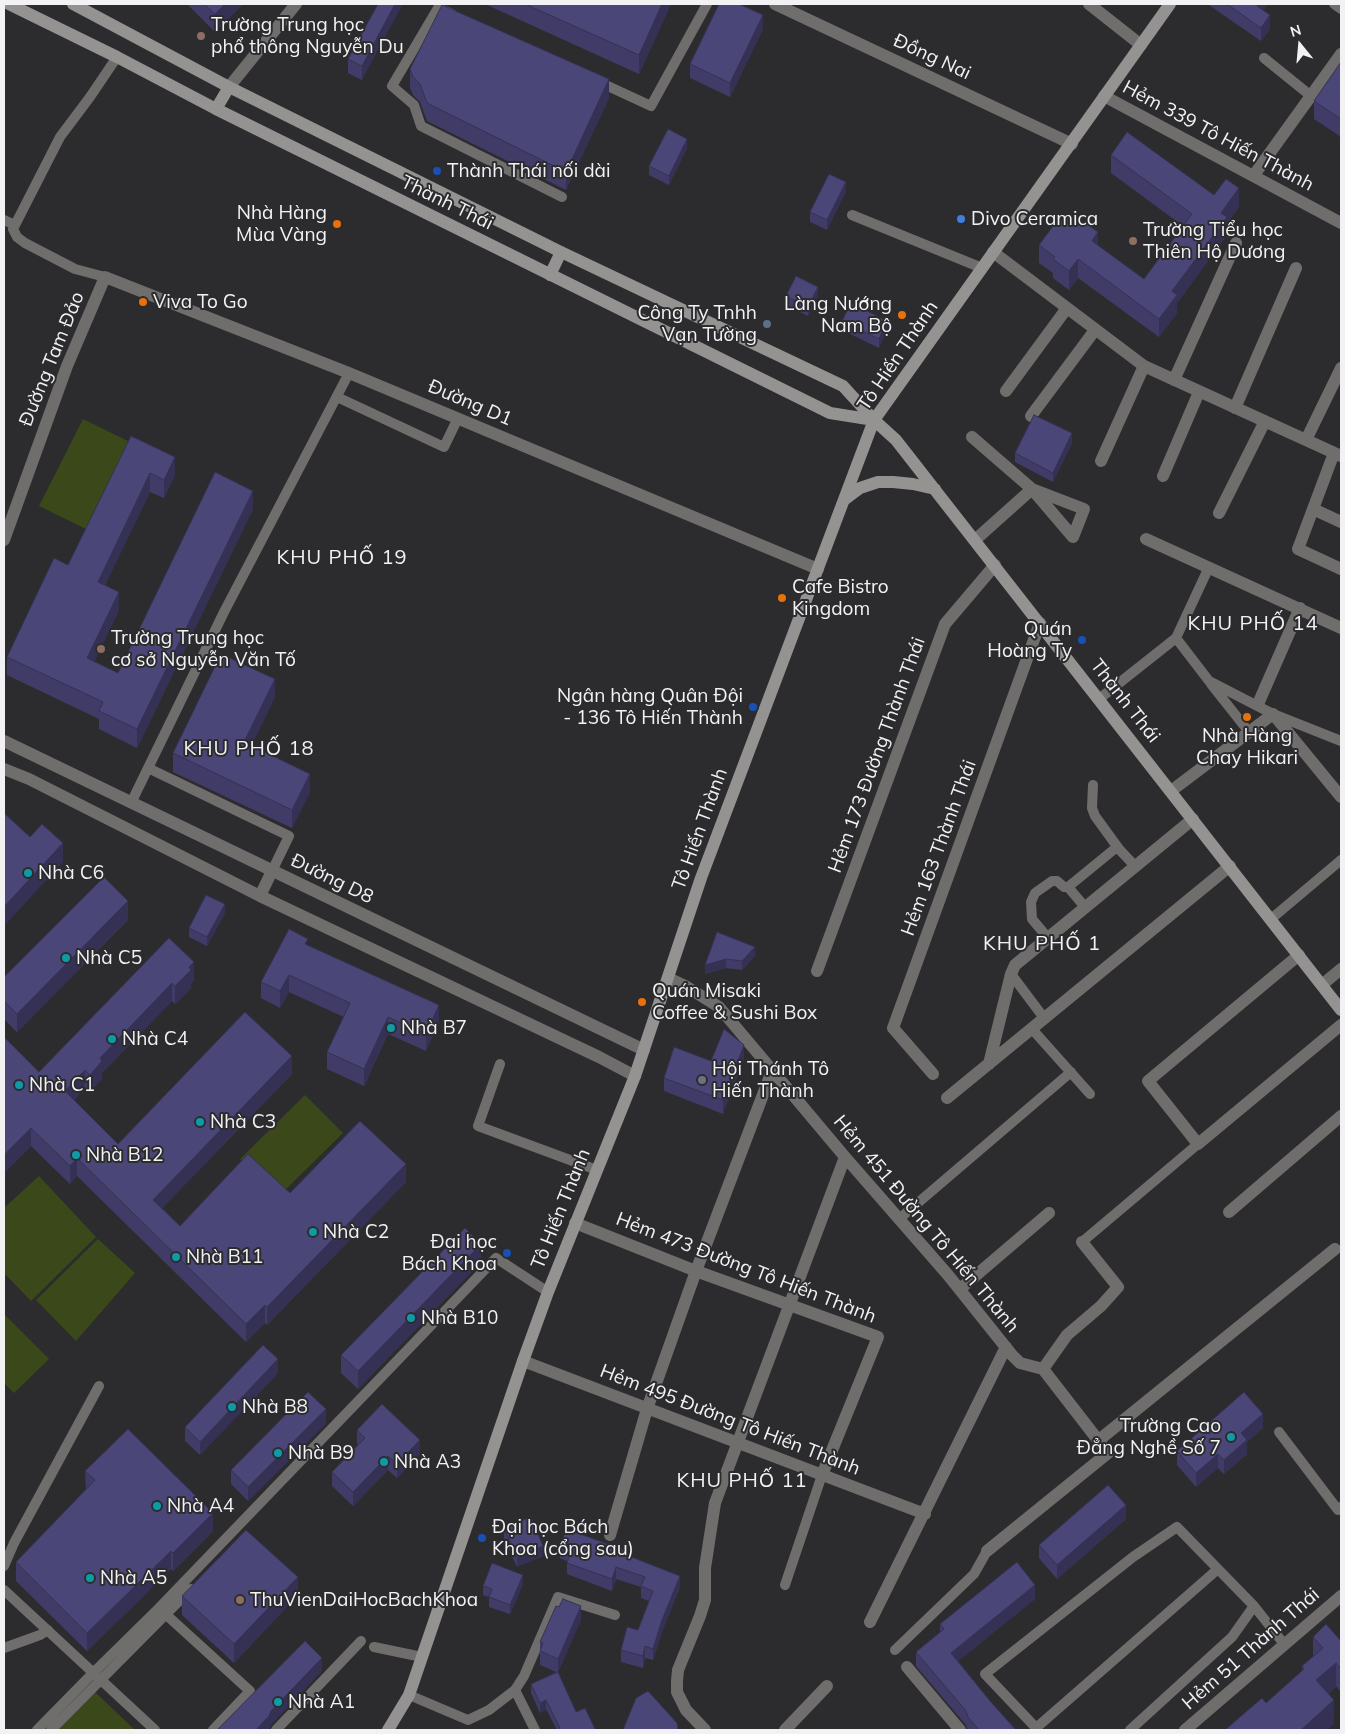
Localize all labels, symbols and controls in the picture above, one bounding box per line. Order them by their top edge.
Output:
place label: Trường Trung học phổ thông Nguyễn Du [211,14,404,58]
north arrow [1275,20,1325,70]
text: N [1288,21,1303,41]
street label: Đồng Nai [890,29,974,85]
marker: Trường Trung học phổ thông Nguyễn Du [195,30,207,42]
street label: Hẻm 339 Tô Hiến Thành [1118,76,1318,196]
place label: Thành Thái nối dài [447,160,611,182]
marker: Thành Thái nối dài [431,165,443,177]
street label: Thành Thái [397,171,497,235]
place label: Nhà Hàng Mùa Vàng [236,202,327,246]
place label: Divo Ceramica [971,208,1098,230]
marker: Divo Ceramica [955,213,967,225]
marker: Nhà Hàng Mùa Vàng [331,218,343,230]
place label: Trường Tiểu học Thiên Hộ Dương [1143,219,1286,263]
marker: Trường Tiểu học Thiên Hộ Dương [1127,235,1139,247]
street label: Đường Tam Đảo [15,288,89,430]
place label: Viva To Go [153,291,248,313]
place label: Làng Nướng Nam Bộ [784,293,892,337]
marker: Viva To Go [137,296,149,308]
street label: Tô Hiến Thành [853,297,943,415]
place label: Công Ty Tnhh Vạn Tường [638,302,757,346]
marker: Làng Nướng Nam Bộ [896,309,908,321]
marker: Công Ty Tnhh Vạn Tường [761,318,773,330]
street label: Đường D1 [425,375,515,431]
district label: KHU PHỐ 19 [275,546,409,570]
place label: Cafe Bistro Kingdom [792,576,889,620]
marker: Cafe Bistro Kingdom [776,592,788,604]
district label: KHU PHỐ 14 [1186,612,1320,636]
place label: Quán Hoàng Ty [987,618,1072,662]
place label: Trường Trung học cơ sở Nguyễn Văn Tố [111,627,296,671]
street label: Hẻm 173 Đường Thành Thái [824,634,930,876]
marker: Quán Hoàng Ty [1076,634,1088,646]
marker: Trường Trung học cơ sở Nguyễn Văn Tố [95,643,107,655]
street label: Thành Thái [1085,655,1165,747]
place label: Ngân hàng Quân Đội - 136 Tô Hiến Thành [557,685,743,729]
marker: Ngân hàng Quân Đội - 136 Tô Hiến Thành [747,701,759,713]
marker: Nhà Hàng Chay Hikari [1241,711,1253,723]
place label: Nhà Hàng Chay Hikari [1196,725,1298,769]
district label: KHU PHỐ 18 [182,737,316,761]
street label: Hẻm 163 Thành Thái [897,757,981,939]
street label: Tô Hiến Thành [667,765,733,893]
street label: Đường D8 [287,849,377,909]
place label: Nhà C6 [38,862,104,884]
marker: Nhà C6 [22,867,34,879]
district label: KHU PHỐ 1 [982,932,1102,956]
place label: Nhà C5 [76,947,142,969]
marker: Nhà C5 [60,952,72,964]
place label: Quán Misaki Coffee & Sushi Box [652,980,817,1024]
marker: Quán Misaki Coffee & Sushi Box [636,996,648,1008]
place label: Nhà B7 [401,1017,467,1039]
marker: Nhà B7 [385,1022,397,1034]
place label: Nhà C4 [122,1028,188,1050]
marker: Nhà C4 [106,1033,118,1045]
place label: Hội Thánh Tô Hiến Thành [712,1058,829,1102]
place label: Nhà C1 [29,1074,95,1096]
marker: Hội Thánh Tô Hiến Thành [696,1074,708,1086]
marker: Nhà C1 [13,1079,25,1091]
place label: Nhà C3 [210,1111,276,1133]
street label: Hẻm 451 Đường Tô Hiến Thành [828,1111,1024,1337]
marker: Nhà C3 [194,1116,206,1128]
place label: Nhà B12 [86,1144,163,1166]
street label: Tô Hiến Thành [527,1146,595,1272]
marker: Nhà B12 [70,1149,82,1161]
street label: Hẻm 473 Đường Tô Hiến Thành [613,1208,879,1328]
place label: Nhà C2 [323,1221,389,1243]
marker: Nhà C2 [307,1226,319,1238]
place label: Đại học Bách Khoa [402,1231,497,1275]
place label: Nhà B11 [186,1246,263,1268]
marker: Đại học Bách Khoa [501,1247,513,1259]
marker: Nhà B11 [170,1251,182,1263]
place label: Nhà B10 [421,1307,498,1329]
marker: Nhà B10 [405,1312,417,1324]
street label: Hẻm 495 Đường Tô Hiến Thành [597,1360,863,1480]
place label: Nhà B8 [242,1396,308,1418]
marker: Nhà B8 [226,1401,238,1413]
place label: Trường Cao Đẳng Nghề Số 7 [1077,1415,1221,1459]
marker: Trường Cao Đẳng Nghề Số 7 [1225,1431,1237,1443]
place label: Nhà B9 [288,1442,354,1464]
marker: Nhà B9 [272,1447,284,1459]
place label: Nhà A3 [394,1451,461,1473]
marker: Nhà A3 [378,1456,390,1468]
district label: KHU PHỐ 11 [675,1469,809,1493]
place label: Nhà A4 [167,1495,234,1517]
marker: Nhà A4 [151,1500,163,1512]
place label: Đại học Bách Khoa (cổng sau) [492,1516,634,1560]
marker: Đại học Bách Khoa (cổng sau) [476,1532,488,1544]
place label: Nhà A5 [100,1567,167,1589]
marker: Nhà A5 [84,1572,96,1584]
street label: Hẻm 51 Thành Thái [1178,1583,1324,1715]
place label: ThuVienDaiHocBachKhoa [250,1589,478,1611]
marker: ThuVienDaiHocBachKhoa [234,1594,246,1606]
place label: Nhà A1 [288,1691,355,1713]
marker: Nhà A1 [272,1696,284,1708]

